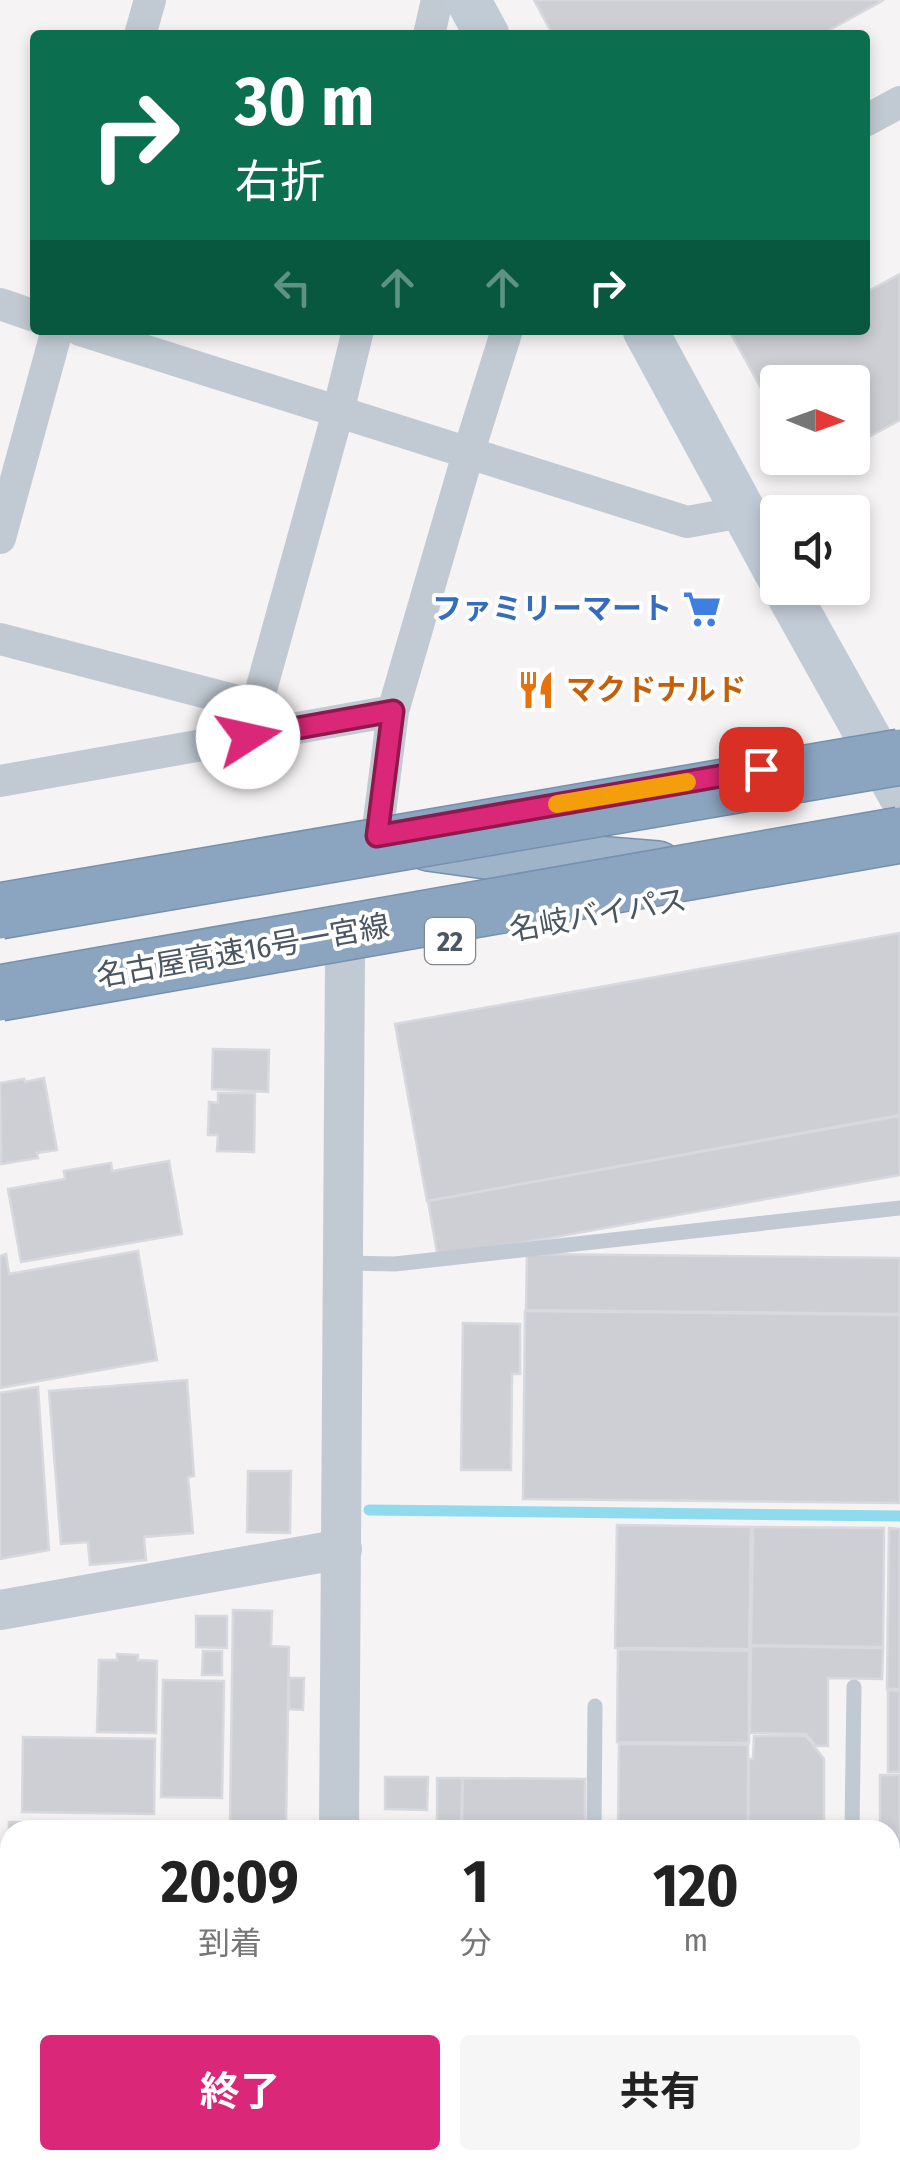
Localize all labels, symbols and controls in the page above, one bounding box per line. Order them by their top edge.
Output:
text: 30 m [235,60,374,144]
icon: right [70,70,200,200]
text: 右折 [235,155,325,209]
icon: left [265,260,320,315]
icon: ahead [370,260,425,315]
icon: ahead [475,260,530,315]
icon: right [580,260,635,315]
north arrow [760,365,870,475]
map controls [760,365,870,605]
button: sound [760,495,870,605]
supermarket icon: ファミリーマート [681,588,723,630]
place label: ファミリーマート [432,591,672,627]
restaurant icon: マクドナルド [515,669,557,711]
place label: マクドナルド [566,672,746,708]
position arrow [196,685,300,789]
pin [719,727,804,812]
icon: arrive [734,742,789,797]
street label: 名岐バイパス [507,882,689,948]
street label: 名古屋高速16号一宮線 [94,908,392,994]
road number: 22 [425,918,475,964]
text: 20:09 [161,1846,299,1918]
text: 1 [463,1846,489,1918]
text: 120 [653,1850,739,1922]
text: m [684,1921,708,1959]
text: 到着 [198,1924,262,1962]
text: 分 [460,1924,492,1962]
button: 終了 [40,2035,440,2150]
button: 共有 [460,2035,860,2150]

